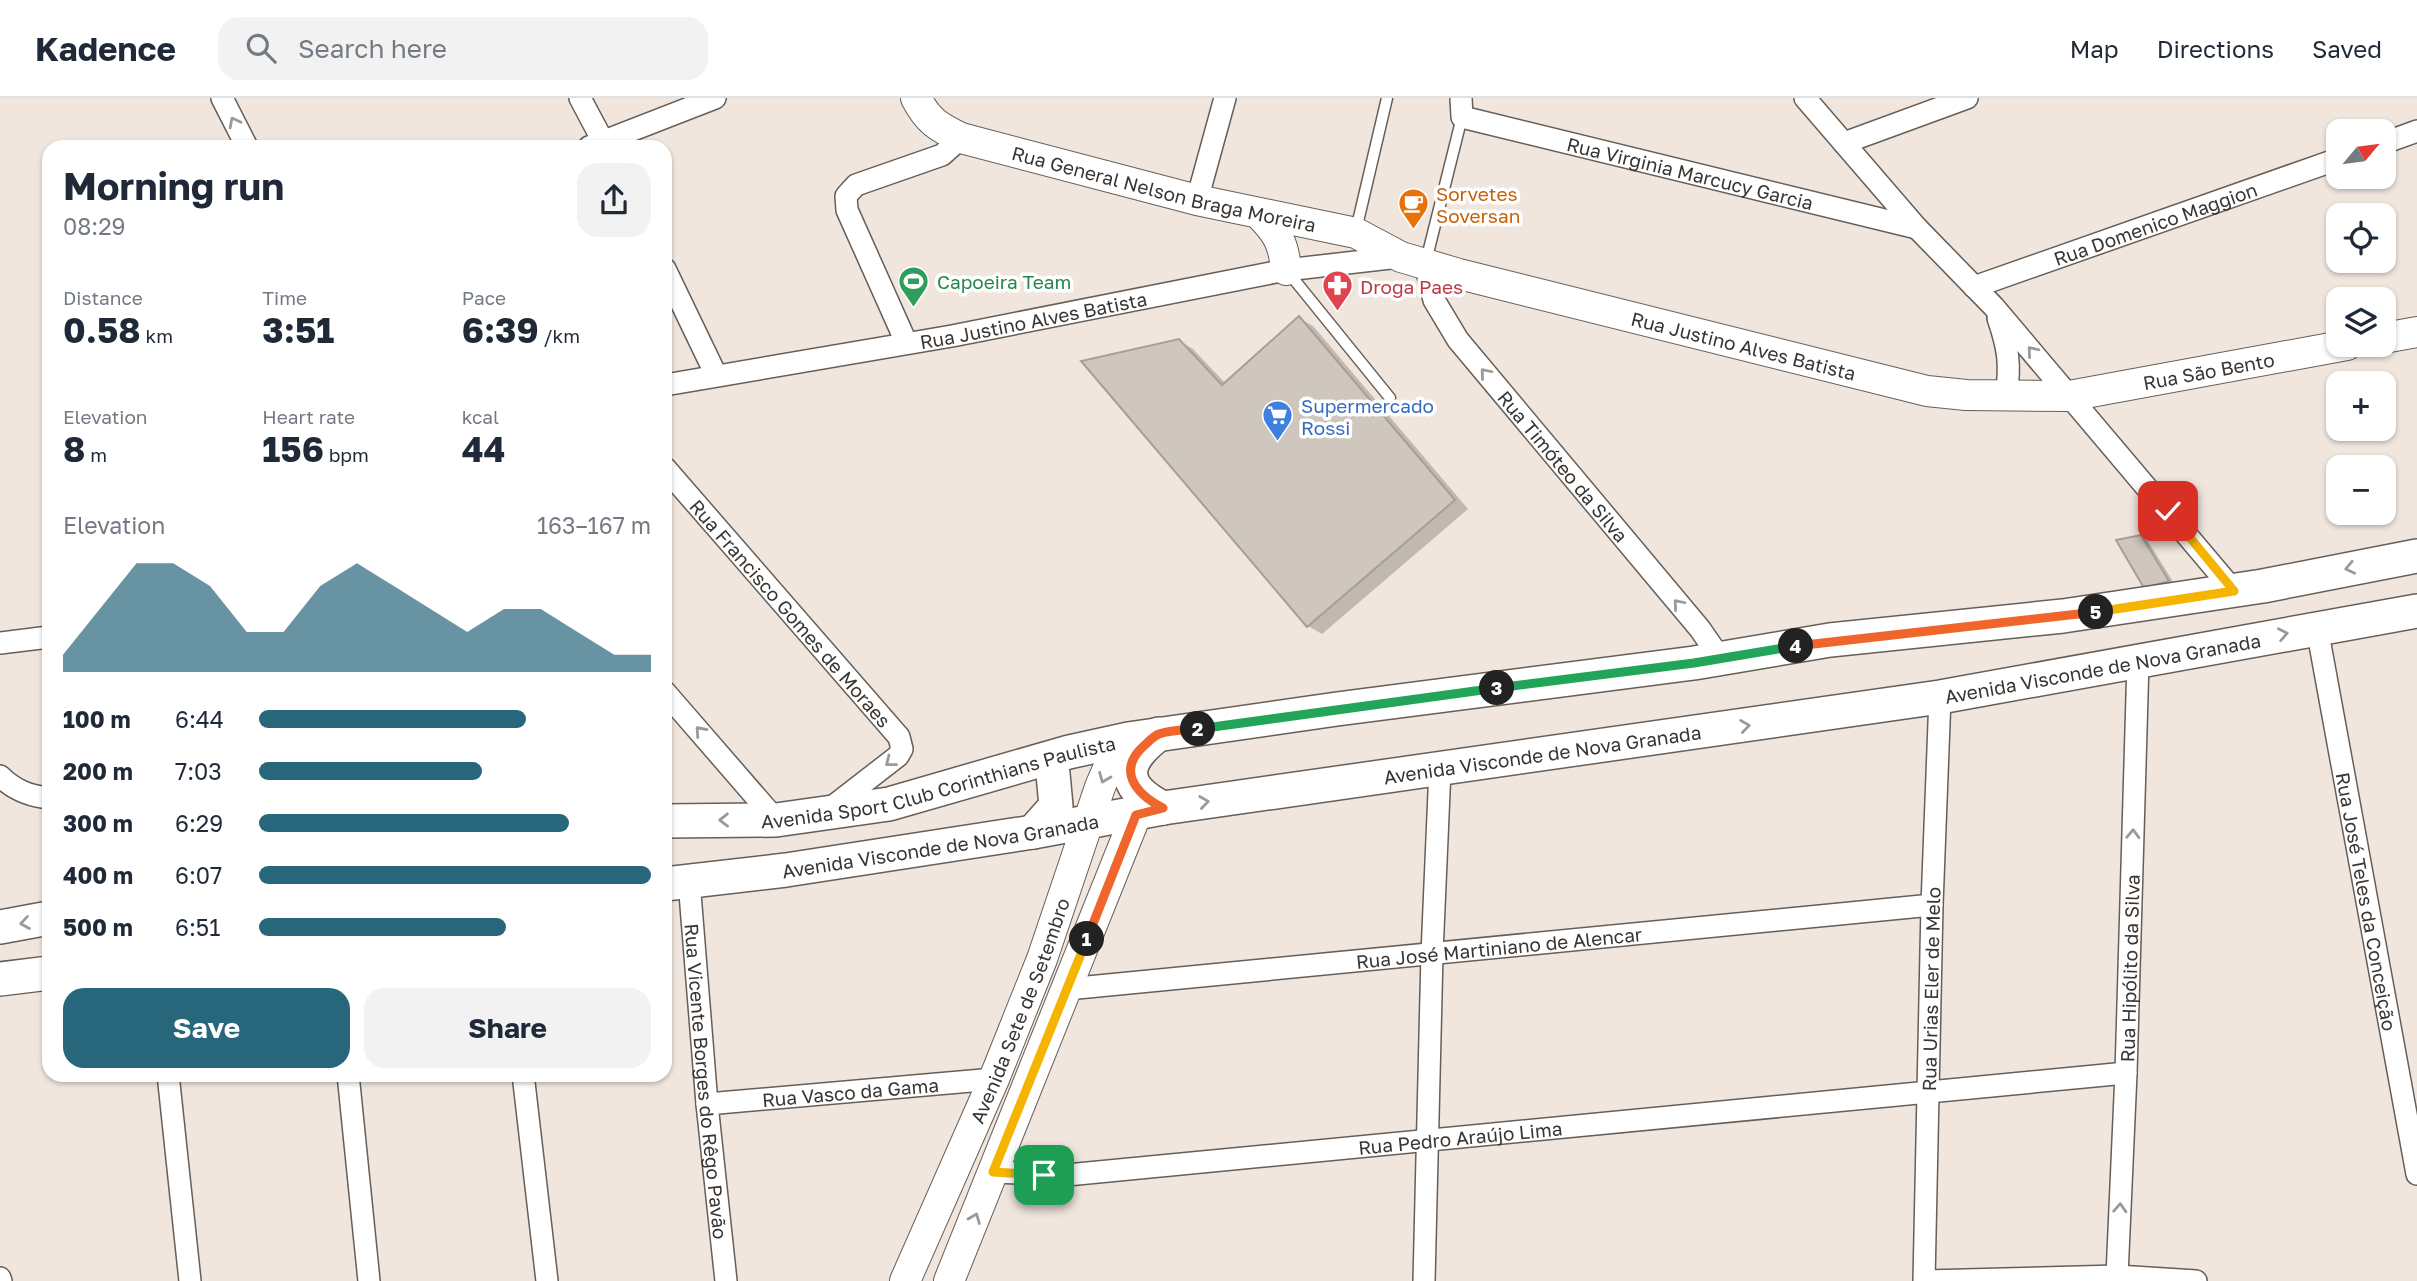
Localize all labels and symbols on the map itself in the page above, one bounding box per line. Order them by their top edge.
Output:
one-way arrow [229,117,243,130]
north arrow [2326,119,2396,189]
street label: Rua Virginia Marcucy Garcia [1565,132,1816,214]
street label: Rua General Nelson Braga Moreira [1010,140,1318,236]
street label: Rua Domenico Maggion [2050,177,2260,270]
place label: Sorvetes Soversan [1436,182,1520,227]
cafe icon: Sorvetes Soversan [1396,187,1430,231]
sports icon: Capoeira Team [897,264,931,308]
pharmacy icon: Droga Paes [1320,269,1354,313]
place label: Capoeira Team [937,270,1071,293]
place label: Droga Paes [1360,275,1463,298]
street label: Rua Justino Alves Batista [918,286,1149,353]
street label: Rua Justino Alves Batista [1629,306,1858,384]
one-way arrow [2027,346,2040,359]
street label: Rua São Bento [2141,347,2276,394]
one-way arrow [1481,368,1493,381]
street label: Rua Timóteo da Silva [1493,386,1633,546]
place label: Supermercado Rossi [1301,394,1434,439]
supermarket icon: Supermercado Rossi [1261,399,1295,443]
pin [2138,481,2198,541]
street label: Rua Francisco Gomes de Moraes [686,494,896,731]
one-way arrow [2344,560,2356,575]
pin: 5 [2078,594,2114,630]
one-way arrow [1674,599,1687,611]
pin: 4 [1778,628,1814,664]
street label: Avenida Visconde de Nova Granada [1943,628,2262,707]
one-way arrow [2277,628,2289,643]
pin: 3 [1480,670,1514,706]
pin: 2 [1180,712,1216,746]
one-way arrow [1739,719,1751,734]
street label: Avenida Visconde de Nova Granada [1382,720,1703,788]
one-way arrow [695,726,708,739]
street label: Avenida Sport Club Corinthians Paulista [761,731,1118,832]
one-way arrow [885,753,897,766]
street label: Rua José Teles da Conceição [2332,770,2402,1033]
one-way arrow [1098,771,1112,783]
one-way arrow [1199,795,1210,810]
street label: Avenida Visconde de Nova Granada [780,809,1101,882]
one-way arrow [718,813,729,828]
one-way arrow [2125,828,2141,838]
street label: Rua Hipólito da Silva [2115,874,2143,1063]
street label: Rua Urias Eler de Melo [1917,886,1944,1091]
street label: Avenida Sete de Setembro [965,895,1073,1126]
one-way arrow [19,915,30,930]
street label: Rua Vicente Borges do Rêgo Pavão [681,922,733,1240]
pin: 1 [1070,922,1104,956]
street label: Rua José Martiniano de Alencar [1355,922,1644,972]
street label: Rua Vasco da Gama [761,1072,940,1111]
street label: Rua Pedro Araújo Lima [1357,1116,1563,1158]
pin [1014,1145,1074,1205]
one-way arrow [2112,1202,2127,1213]
one-way arrow [966,1213,980,1225]

